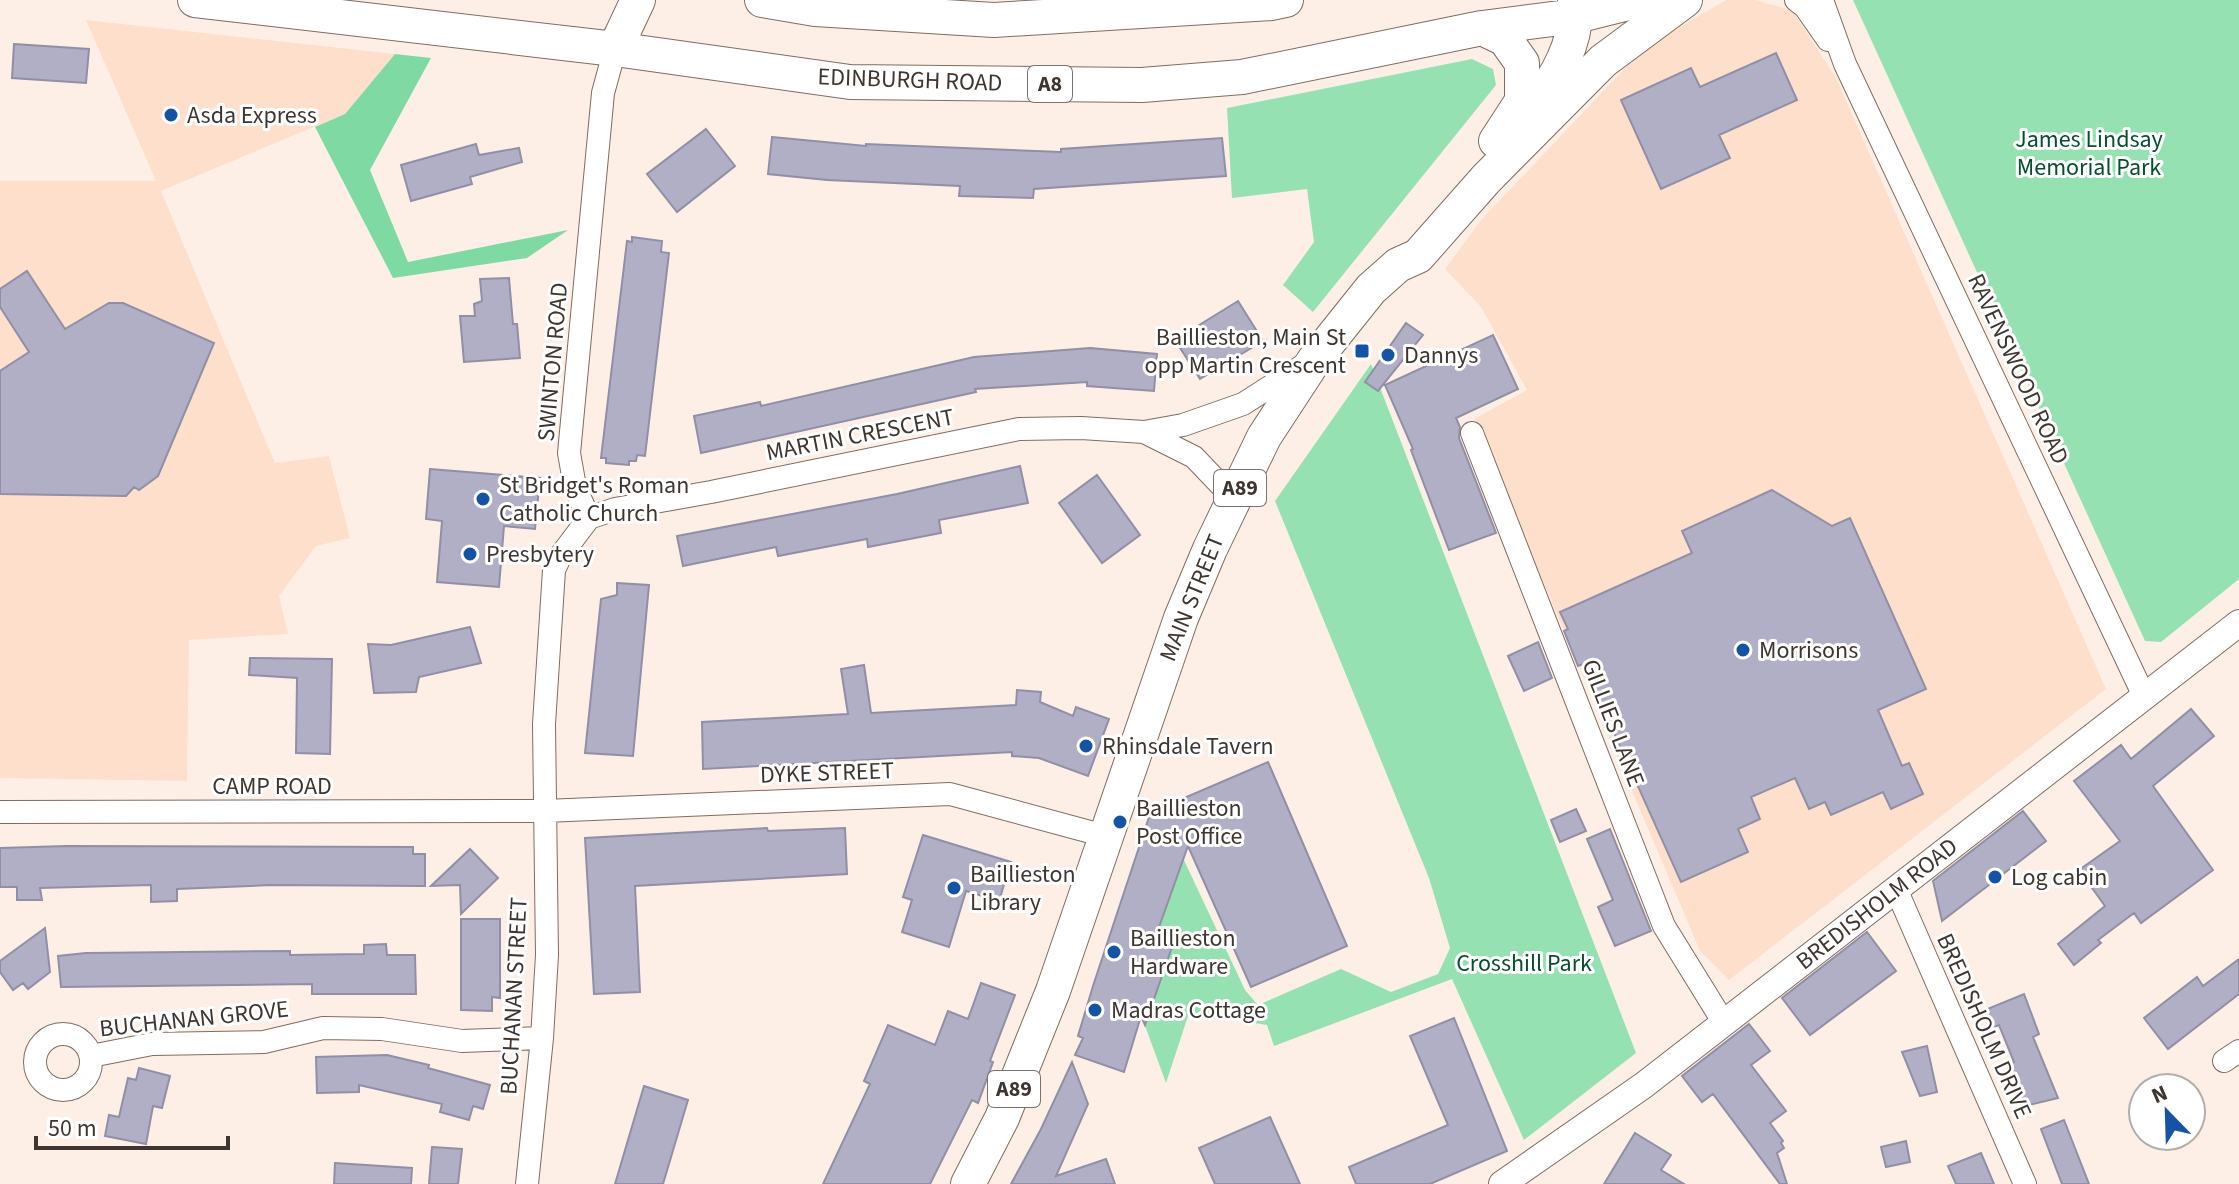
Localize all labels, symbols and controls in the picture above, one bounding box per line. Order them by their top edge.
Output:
street label: EDINBURGH ROAD [817,59,1003,101]
road number: A8 [1028,66,1072,102]
place label: Asda Express [187,98,317,133]
marker: Asda Express [162,106,180,124]
park label: James Lindsay Memorial Park [2015,122,2163,185]
street label: RAVENSWOOD ROAD [1958,268,2078,470]
street label: SWINTON ROAD [529,281,577,443]
place label: Baillieston, Main St opp Martin Crescent [1144,320,1346,383]
place label: Dannys [1404,338,1478,373]
marker: Baillieston, Main St opp Martin Crescent [1353,342,1371,360]
marker: Dannys [1379,346,1397,364]
street label: MARTIN CRESCENT [763,400,957,470]
place label: St Bridget's Roman Catholic Church [499,468,689,531]
road number: A89 [1214,470,1266,506]
marker: St Bridget's Roman Catholic Church [474,490,492,508]
street label: MAIN STREET [1151,529,1233,667]
place label: Presbytery [486,537,594,572]
marker: Presbytery [461,545,479,563]
place label: Morrisons [1759,633,1858,668]
marker: Morrisons [1734,641,1752,659]
street label: GILLIES LANE [1573,654,1653,792]
place label: Rhinsdale Tavern [1102,729,1274,764]
marker: Rhinsdale Tavern [1077,737,1095,755]
street label: DYKE STREET [759,753,895,793]
street label: CAMP ROAD [212,769,332,804]
place label: Baillieston Post Office [1136,791,1242,854]
marker: Baillieston Post Office [1111,813,1129,831]
street label: BREDISHOLM ROAD [1789,830,1965,978]
place label: Baillieston Library [970,857,1076,920]
place label: Log cabin [2011,860,2107,895]
marker: Log cabin [1986,868,2004,886]
marker: Baillieston Library [945,879,963,897]
street label: BUCHANAN STREET [491,896,537,1096]
place label: Baillieston Hardware [1130,921,1236,984]
street label: BREDISHOLM DRIVE [1927,928,2041,1124]
marker: Baillieston Hardware [1105,943,1123,961]
park label: Crosshill Park [1456,946,1592,981]
street label: BUCHANAN GROVE [98,992,290,1046]
place label: Madras Cottage [1111,993,1266,1028]
marker: Madras Cottage [1086,1001,1104,1019]
road number: A89 [988,1071,1040,1107]
north arrow [2127,1072,2207,1152]
text: N [2147,1077,2173,1112]
scale bar [36,1100,228,1150]
text: 50 m [48,1111,97,1146]

